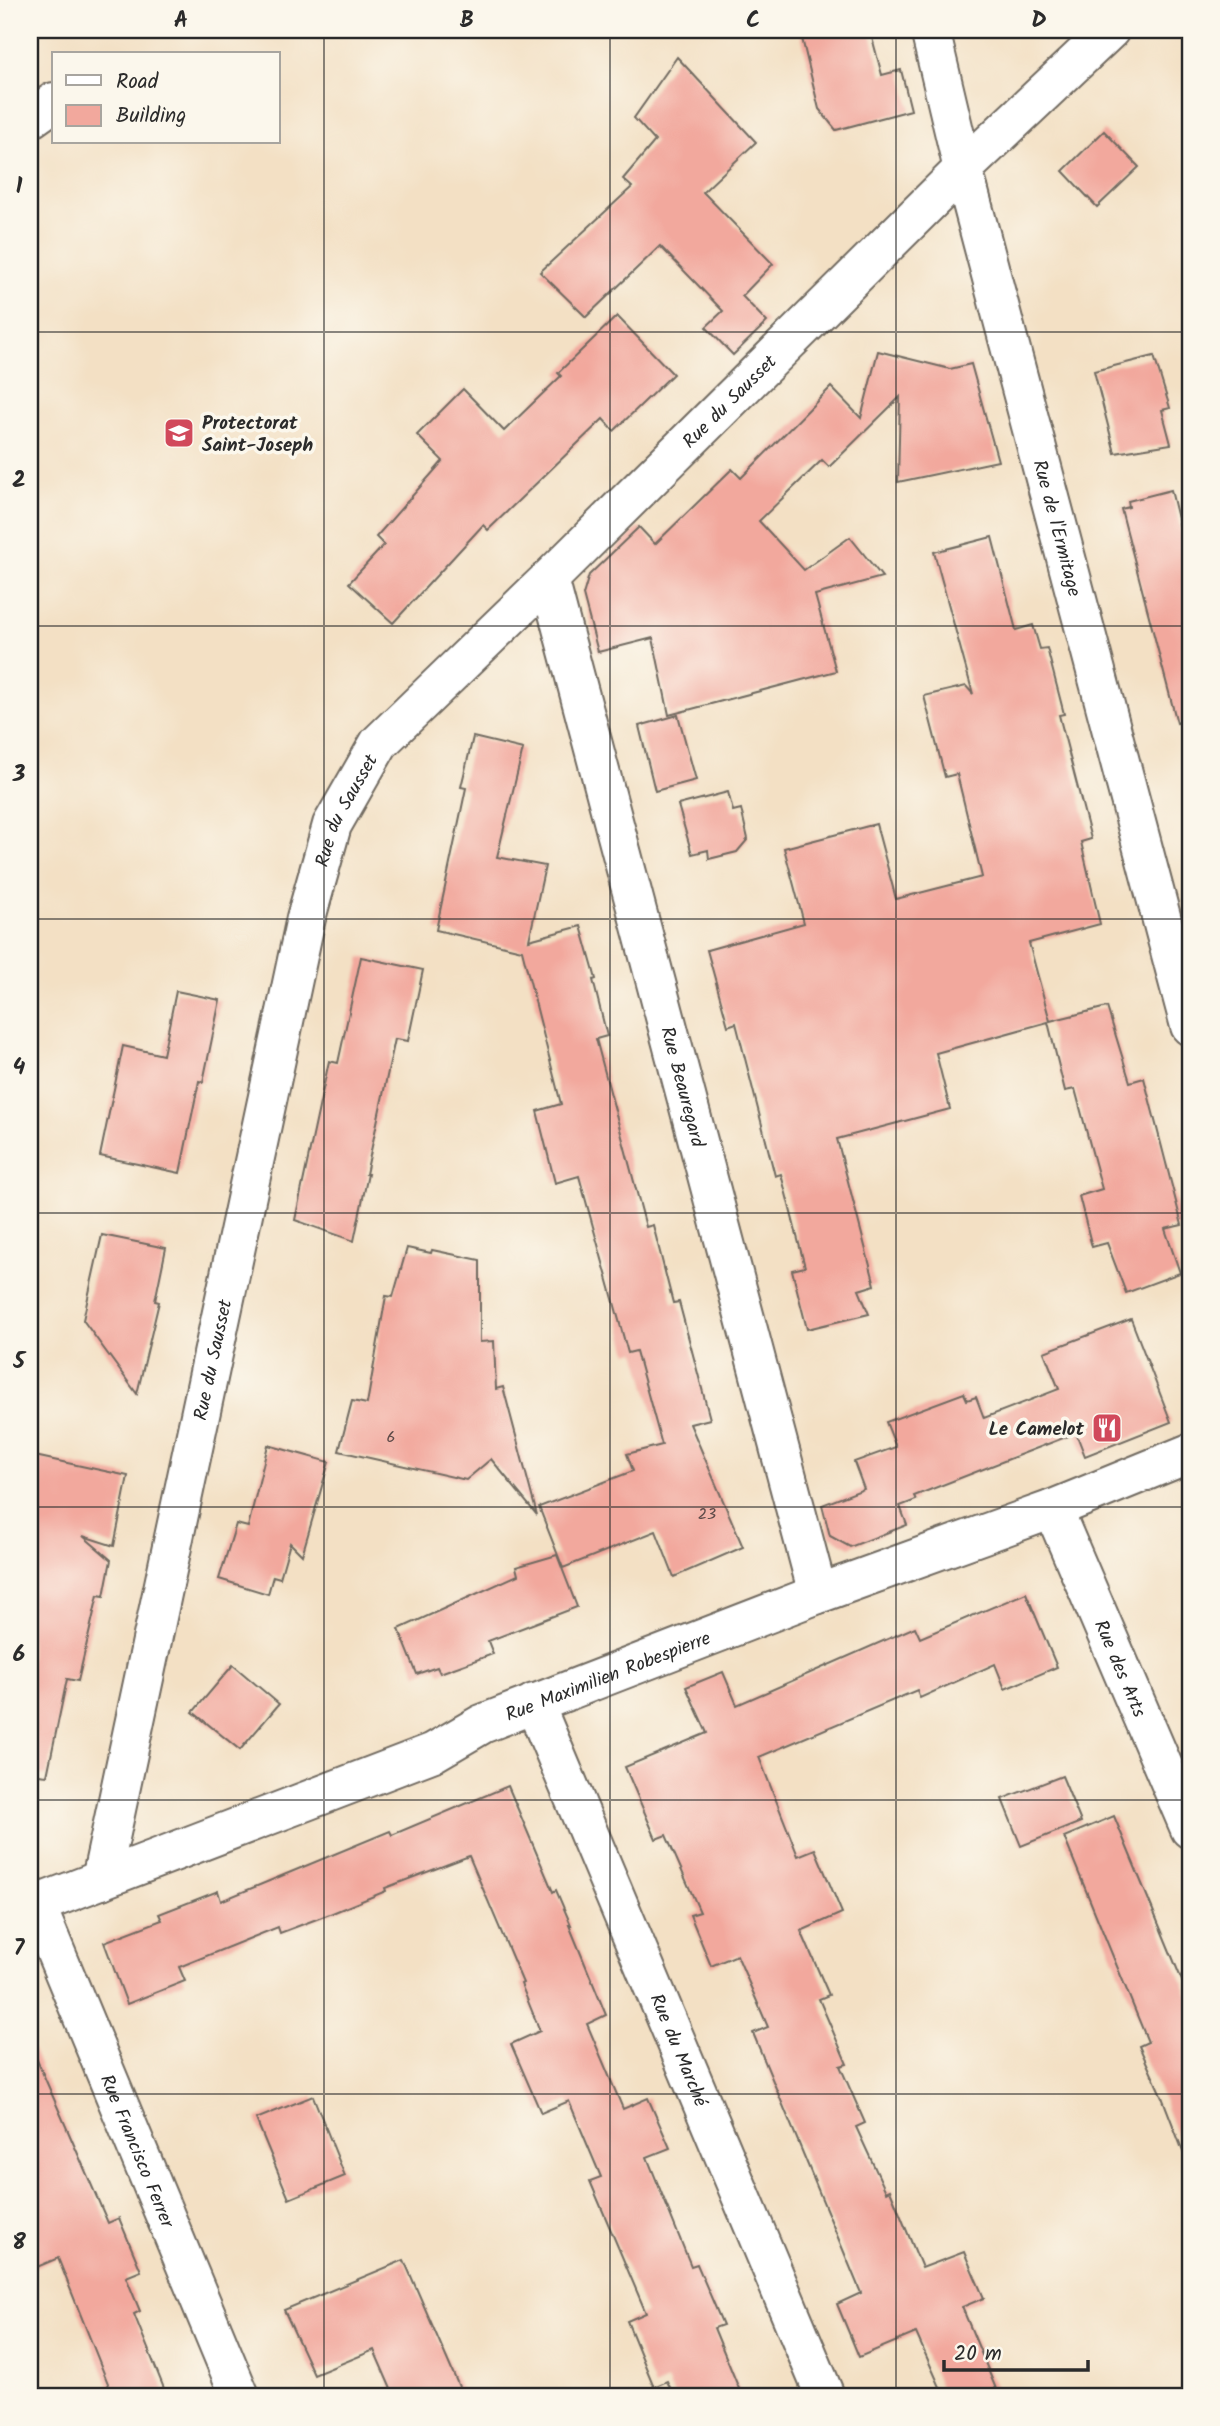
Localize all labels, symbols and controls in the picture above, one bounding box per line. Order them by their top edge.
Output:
text: A [174,3,188,39]
text: B [460,3,474,39]
text: C [746,3,760,39]
text: D [1031,3,1047,39]
legend [52,52,280,144]
text: Road [116,66,159,99]
text: Building [116,100,186,133]
text: 1 [16,169,23,205]
street label: Rue du Sausset [676,348,785,456]
place label: Protectorat Saint-Joseph [202,409,314,461]
school or university icon: Protectorat Saint-Joseph [162,416,196,450]
street label: Rue de l'Ermitage [1024,457,1089,600]
text: 2 [12,463,26,499]
street label: Rue du Sausset [308,748,387,871]
text: 3 [12,757,26,793]
street label: Rue Beauregard [651,1023,712,1151]
text: 4 [13,1050,26,1086]
street label: Rue du Sausset [186,1296,241,1423]
text: 5 [12,1344,27,1380]
restaurant icon: Le Camelot [1090,1411,1124,1445]
place label: Le Camelot [989,1415,1084,1445]
house number: 6 [387,1425,395,1450]
house number: 23 [698,1502,716,1527]
street label: Rue des Arts [1085,1615,1153,1722]
street label: Rue Maximilien Robespierre [501,1624,716,1731]
text: 6 [13,1637,25,1673]
text: 7 [14,1931,26,1967]
street label: Rue du Marché [641,1989,715,2112]
street label: Rue Francisco Ferrer [91,2070,182,2234]
text: 8 [12,2225,26,2261]
scale bar [944,2328,1087,2372]
text: 20 m [954,2338,1002,2371]

